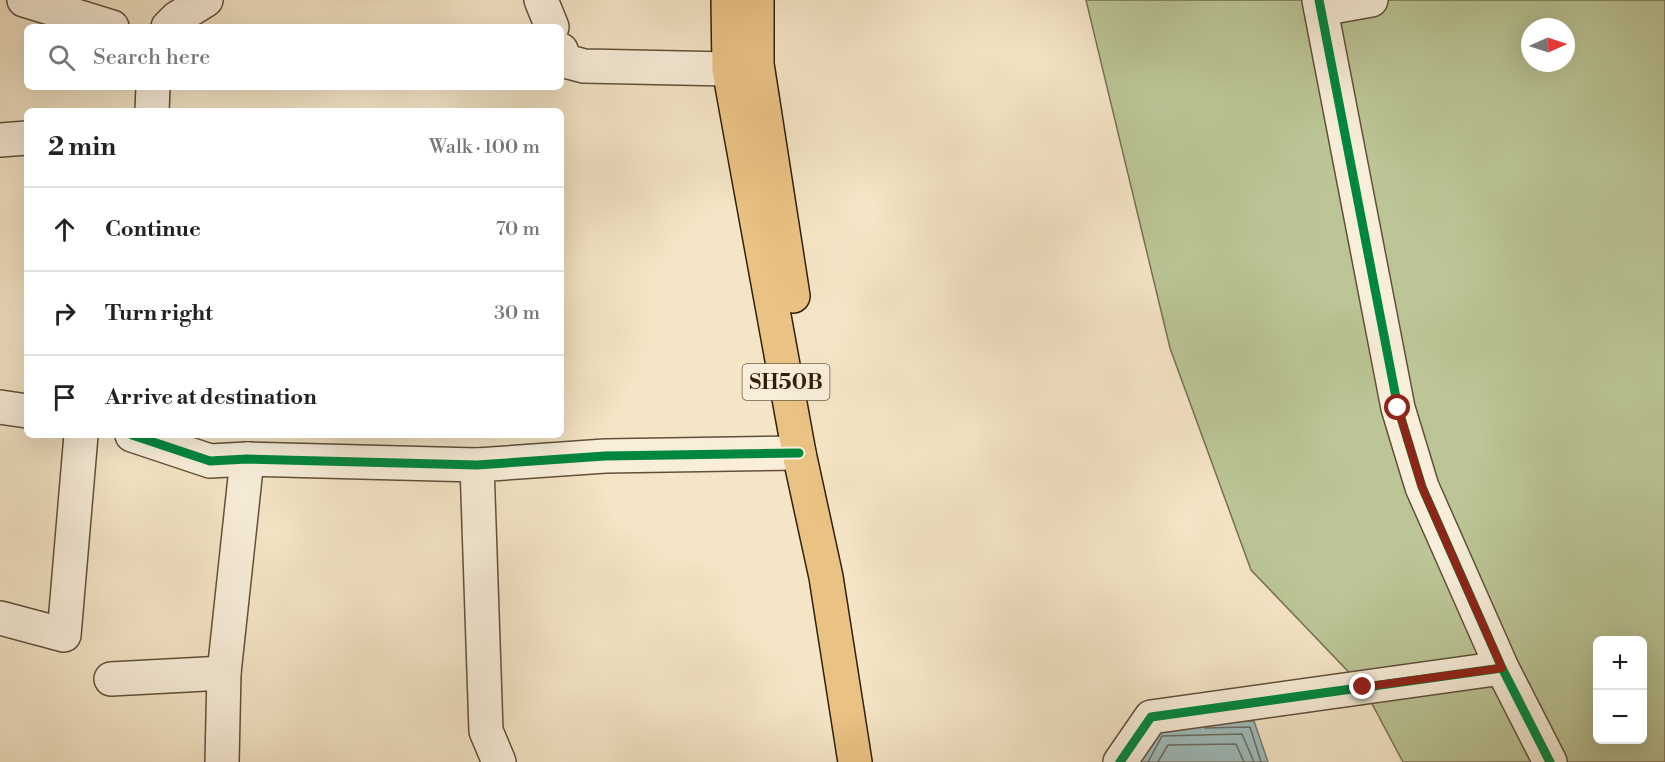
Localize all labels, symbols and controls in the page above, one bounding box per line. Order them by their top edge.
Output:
north arrow [1521,18,1575,72]
search box [24,24,564,90]
icon: search [45,41,78,74]
text: Search here [93,44,210,71]
text: 2 min [48,131,116,163]
text: Walk · 100 m [429,135,540,160]
icon: ahead [48,213,81,246]
text: Continue [105,216,201,243]
text: 70 m [496,217,540,242]
icon: right [48,297,81,330]
text: Turn right [105,300,213,327]
text: 30 m [494,301,540,326]
road number: SH50B [742,364,830,400]
icon: arrive [48,381,81,414]
text: Arrive at destination [105,384,317,411]
route start [1384,394,1410,420]
map controls [1593,636,1647,744]
button: + [1593,636,1647,690]
route end [1349,673,1375,699]
button: − [1593,690,1647,744]

